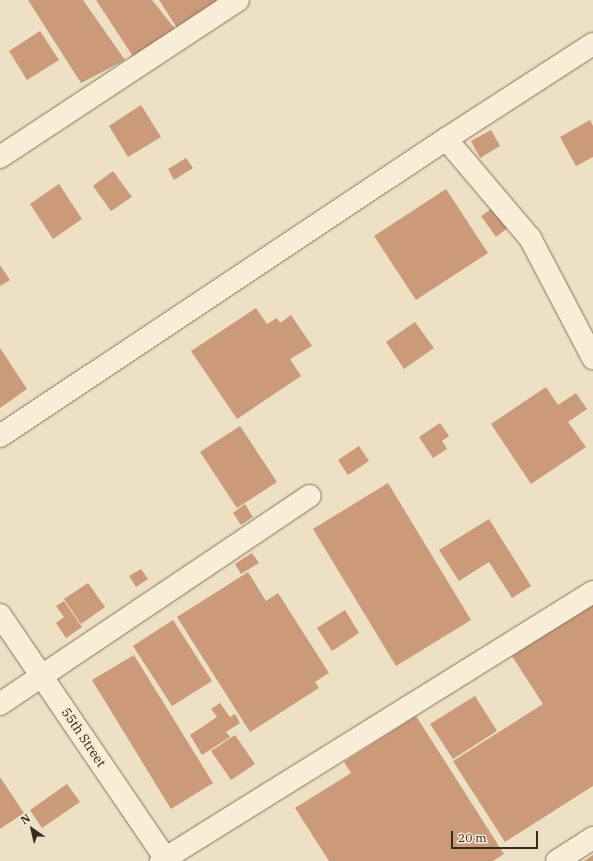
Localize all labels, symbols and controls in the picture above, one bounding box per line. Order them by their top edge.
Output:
street label: 55th Street [58,706,108,770]
north arrow [12,809,52,849]
text: N [18,811,33,827]
scale bar [453,823,540,849]
text: 20 m [458,830,487,845]

